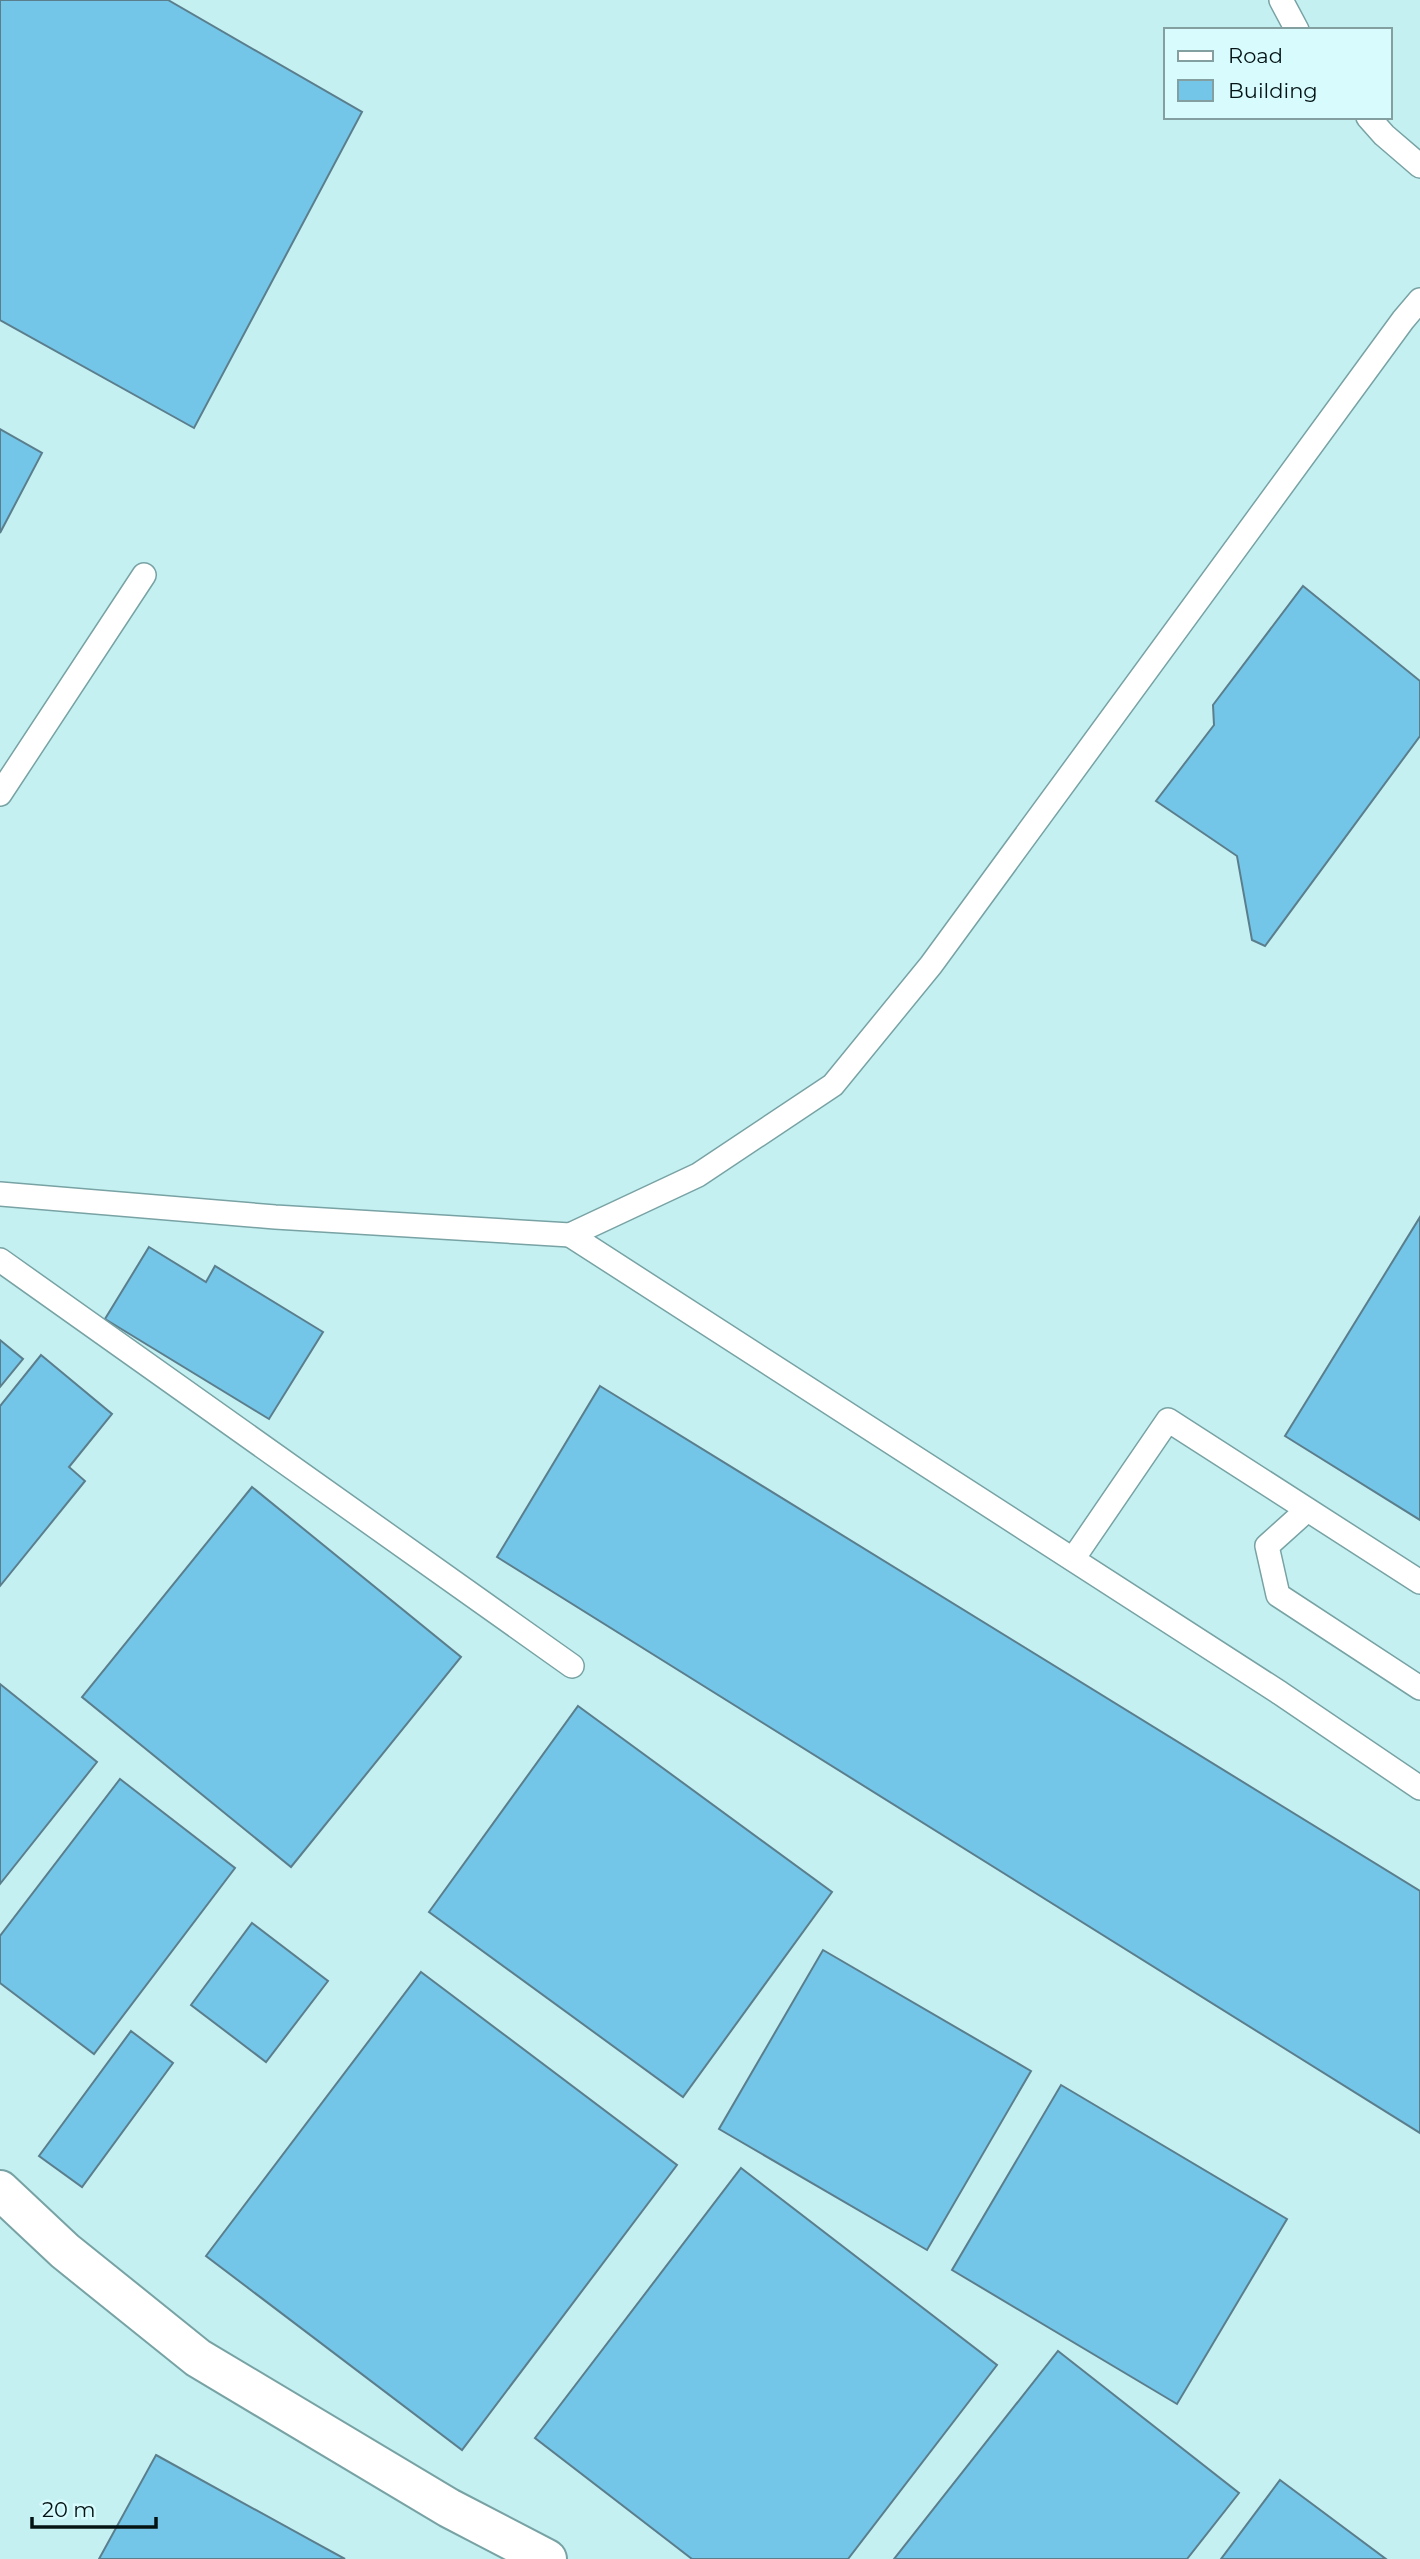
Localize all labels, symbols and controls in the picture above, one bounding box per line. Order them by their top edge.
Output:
legend [1164,28,1392,119]
text: Road [1228,43,1283,68]
text: Building [1228,78,1318,103]
scale bar [32,2486,156,2530]
text: 20 m [42,2497,96,2522]

